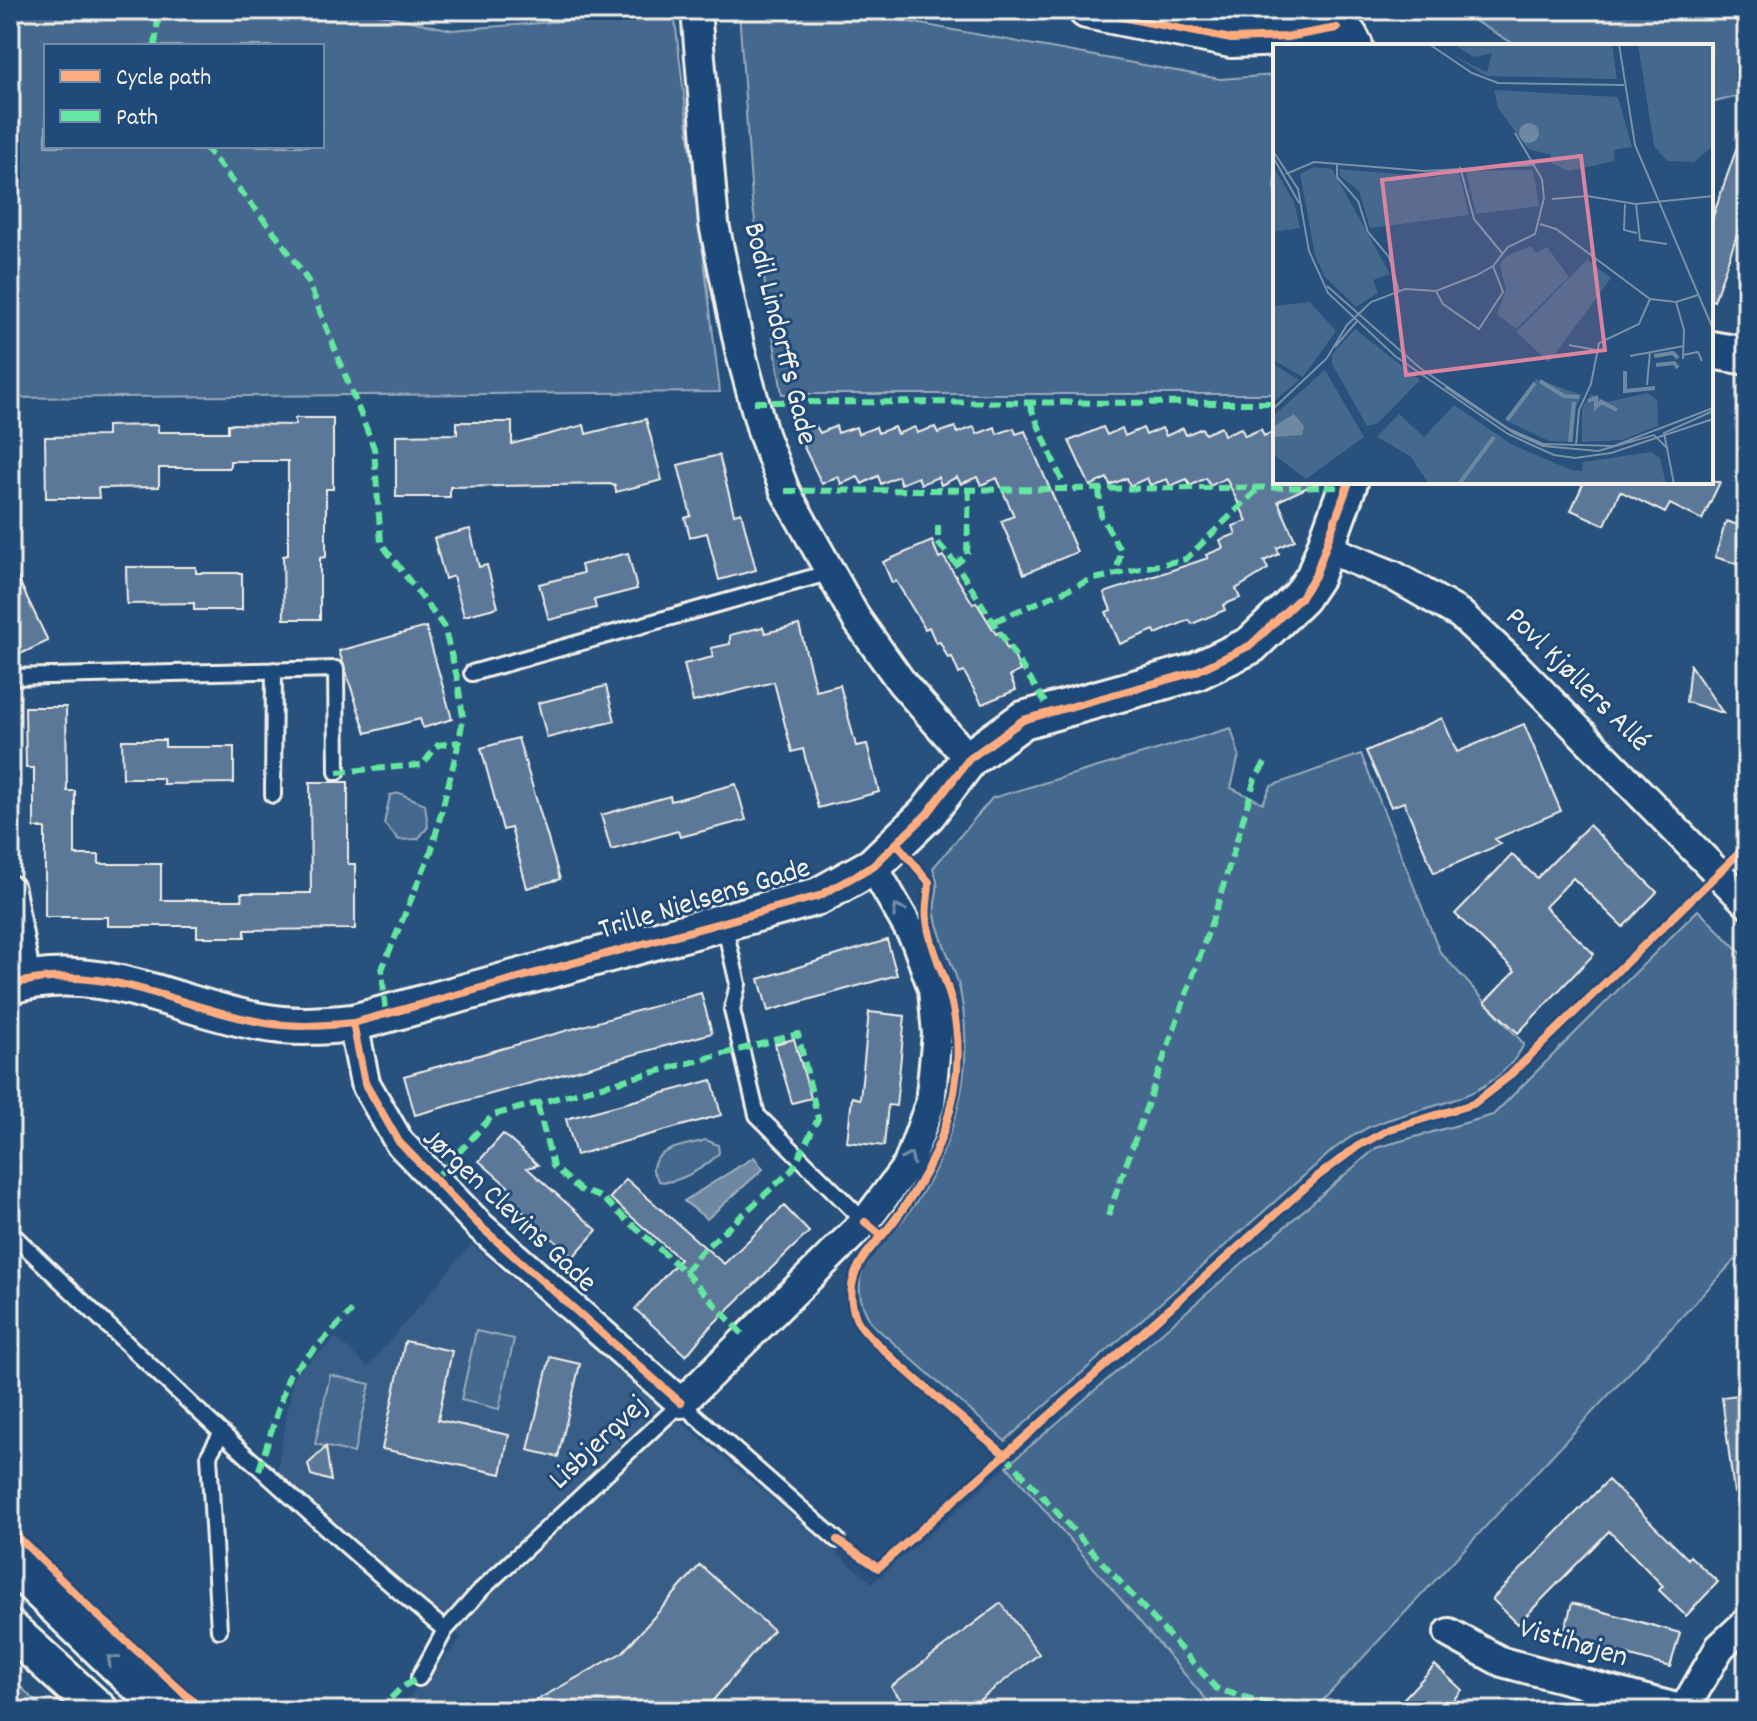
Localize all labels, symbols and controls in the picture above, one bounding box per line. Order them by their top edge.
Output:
legend [44,44,324,148]
inset map [1273,44,1713,484]
text: Cycle path [116,62,211,96]
text: Path [116,102,158,136]
street label: Bodil Lindorffs Gade [730,218,826,450]
street label: Povl Kjøllers Allé [1494,599,1658,763]
street label: Trille Nielsens Gade [594,848,816,954]
one-way arrow [892,904,908,919]
street label: Jørgen Clevins Gade [411,1119,605,1305]
one-way arrow [899,1152,915,1166]
street label: Lisbjergvej [541,1387,659,1501]
street label: Vistihøjen [1514,1609,1632,1681]
one-way arrow [107,1655,121,1669]

